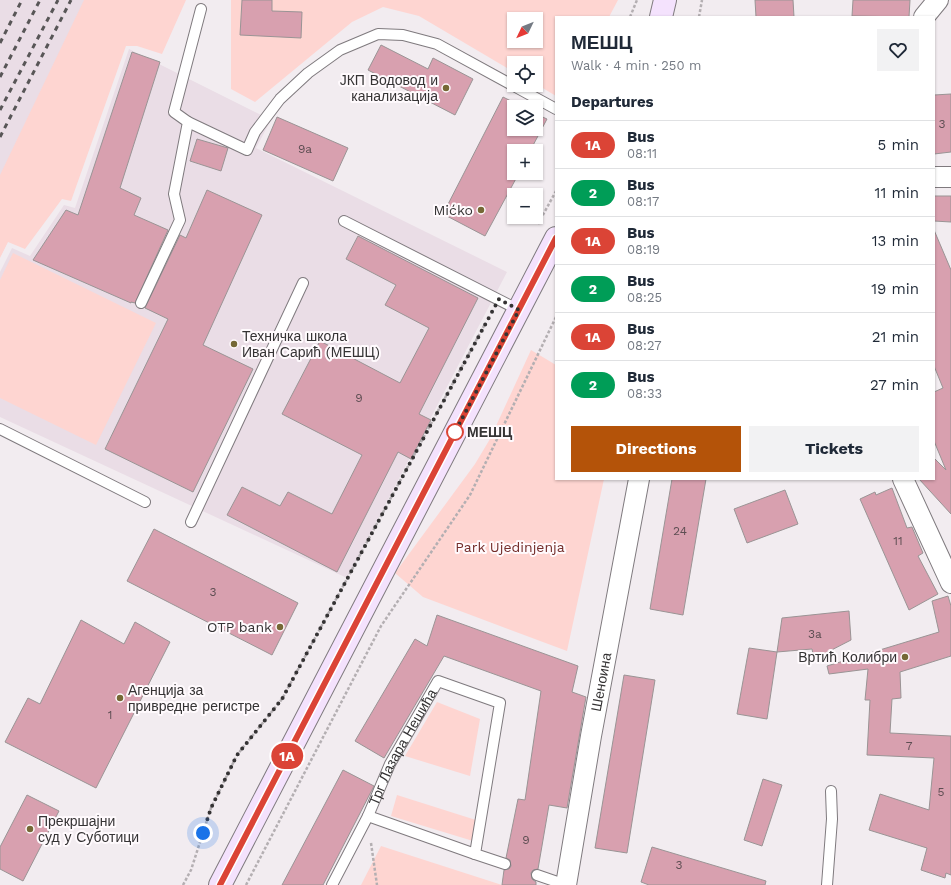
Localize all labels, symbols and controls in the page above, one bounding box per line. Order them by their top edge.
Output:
north arrow [507,12,543,48]
map controls [507,12,543,224]
button: heart [877,29,919,71]
text: МЕШЦ [571,31,632,54]
button: locate [507,56,543,92]
text: Walk · 4 min · 250 m [571,58,701,73]
place label: ЈКП Водовод и канализација [340,72,438,104]
marker: ЈКП Водовод и канализација [441,83,451,93]
text: Departures [571,93,654,111]
button: layers [507,100,543,136]
house number: 3 [939,117,946,131]
text: Bus [627,128,655,146]
text: 5 min [878,136,919,154]
text: 1A [585,137,601,153]
house number: 9a [298,142,312,156]
button: + [507,144,543,180]
text: 08:11 [627,146,657,161]
text: Bus [627,176,655,194]
text: 11 min [875,184,919,202]
text: 2 [589,185,597,201]
button: − [507,188,543,224]
text: 08:17 [627,194,659,209]
place label: Mićko [433,202,473,218]
marker: Mićko [476,205,486,215]
text: Bus [627,224,655,242]
text: 13 min [872,232,919,250]
text: 1A [585,233,601,249]
text: 08:19 [627,242,660,257]
text: Bus [627,272,655,290]
text: 19 min [871,280,919,298]
text: 2 [589,281,597,297]
text: 08:25 [627,290,662,305]
text: Bus [627,320,655,338]
place label: Техничка школа Иван Сарић (МЕШЦ) [242,328,380,360]
text: 21 min [872,328,919,346]
text: 1A [585,329,601,345]
text: 08:27 [627,338,662,353]
marker: Техничка школа Иван Сарић (МЕШЦ) [229,339,239,349]
text: Bus [627,368,655,386]
text: 27 min [870,376,919,394]
text: 2 [589,377,597,393]
text: 08:33 [627,386,662,401]
house number: 9 [355,391,363,405]
marker: МЕШЦ [446,423,464,441]
place label: МЕШЦ [467,424,513,440]
button: Directions [571,426,741,472]
button: Tickets [749,426,919,472]
house number: 24 [673,524,687,538]
house number: 11 [893,534,903,548]
park label: Park Ujedinjenja [455,539,565,555]
house number: 3 [210,585,217,599]
place label: OTP bank [207,619,272,635]
marker: OTP bank [275,622,285,632]
house number: 3a [808,627,822,641]
place label: Вртић Колибри [798,649,897,665]
street label: Шеноина [588,651,614,713]
marker: Вртић Колибри [900,652,910,662]
place label: Агенција за привредне регистре [128,682,260,714]
street label: Трг Лазара Нешића [365,686,440,808]
marker: Агенција за привредне регистре [115,693,125,703]
house number: 1 [108,708,112,722]
house number: 7 [906,739,913,753]
line badge: 1A [269,743,305,769]
text: 1A [279,748,295,764]
house number: 5 [938,785,945,799]
place label: Прекршајни суд у Суботици [38,813,139,845]
your location [193,823,213,843]
marker: Прекршајни суд у Суботици [25,824,35,834]
house number: 9 [522,833,530,847]
house number: 3 [676,858,683,872]

